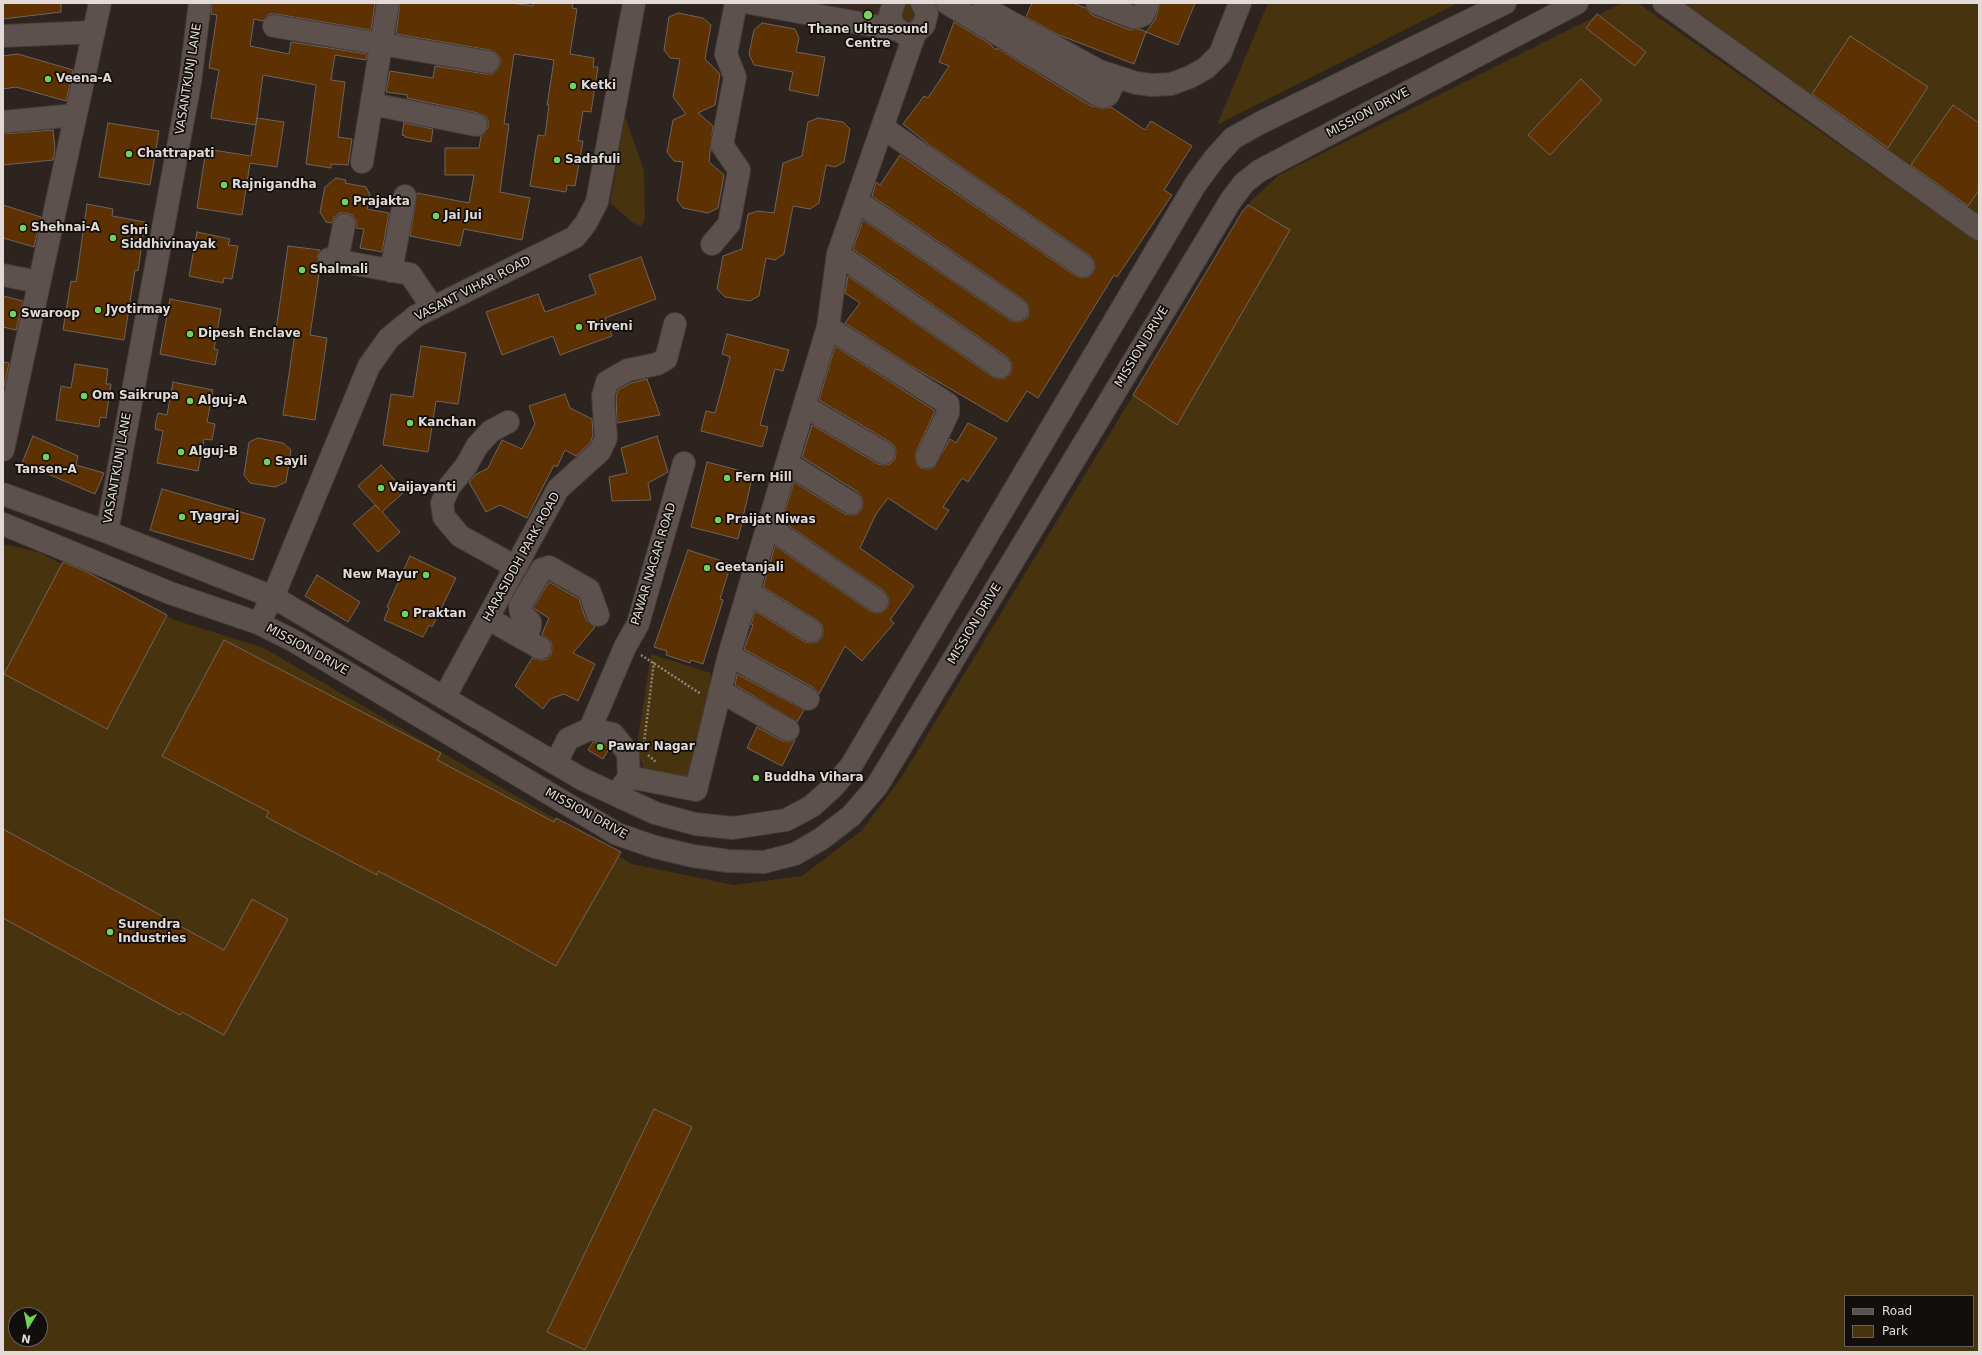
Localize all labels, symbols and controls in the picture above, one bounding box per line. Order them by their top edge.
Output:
marker: Thane Ultrasound Centre [862,9,874,21]
street label: VASANTKUNJ LANE [173,22,205,136]
place label: Thane Ultrasound Centre [808,23,928,51]
place label: Veena-A [56,72,112,86]
marker: Veena-A [43,74,53,84]
place label: Ketki [581,79,616,93]
marker: Ketki [568,81,578,91]
street label: MISSION DRIVE [1324,85,1412,141]
place label: Chattrapati [137,147,214,161]
marker: Chattrapati [124,149,134,159]
place label: Sadafuli [565,153,620,167]
marker: Sadafuli [552,155,562,165]
place label: Rajnigandha [232,178,317,192]
marker: Rajnigandha [219,180,229,190]
place label: Prajakta [353,195,410,209]
marker: Prajakta [340,197,350,207]
place label: Jai Jui [444,209,482,223]
marker: Jai Jui [431,211,441,221]
place label: Shehnai-A [31,221,100,235]
marker: Shehnai-A [18,223,28,233]
place label: Shri Siddhivinayak [121,224,216,252]
marker: Shri Siddhivinayak [108,233,118,243]
street label: VASANT VIHAR ROAD [413,254,533,324]
place label: Shalmali [310,263,368,277]
marker: Shalmali [297,265,307,275]
place label: Jyotirmay [106,303,170,317]
street label: MISSION DRIVE [1112,304,1172,390]
marker: Jyotirmay [93,305,103,315]
place label: Swaroop [21,307,80,321]
marker: Swaroop [8,309,18,319]
place label: Triveni [587,320,633,334]
marker: Triveni [574,322,584,332]
place label: Dipesh Enclave [198,327,301,341]
marker: Dipesh Enclave [185,329,195,339]
place label: Om Saikrupa [92,389,179,403]
marker: Om Saikrupa [79,391,89,401]
place label: Alguj-A [198,394,247,408]
marker: Alguj-A [185,396,195,406]
street label: VASANTKUNJ LANE [101,411,135,525]
place label: Kanchan [418,416,476,430]
marker: Kanchan [405,418,415,428]
place label: Alguj-B [189,445,238,459]
marker: Alguj-B [176,447,186,457]
marker: Tansen-A [41,452,51,462]
place label: Sayli [275,455,307,469]
marker: Sayli [262,457,272,467]
place label: Tansen-A [15,463,77,477]
place label: Fern Hill [735,471,792,485]
marker: Fern Hill [722,473,732,483]
place label: Vaijayanti [389,481,456,495]
marker: Vaijayanti [376,483,386,493]
street label: HARASIDDH PARK ROAD [480,490,564,624]
street label: PAWAR NAGAR ROAD [629,501,679,627]
place label: Tyagraj [190,510,239,524]
marker: Tyagraj [177,512,187,522]
place label: Praijat Niwas [726,513,816,527]
marker: Praijat Niwas [713,515,723,525]
place label: Geetanjali [715,561,784,575]
marker: Geetanjali [702,563,712,573]
place label: New Mayur [343,568,418,582]
marker: New Mayur [421,570,431,580]
street label: MISSION DRIVE [945,581,1005,667]
place label: Praktan [413,607,466,621]
marker: Praktan [400,609,410,619]
street label: MISSION DRIVE [263,621,351,679]
place label: Pawar Nagar [608,740,695,754]
marker: Pawar Nagar [595,742,605,752]
place label: Buddha Vihara [764,771,864,785]
marker: Buddha Vihara [751,773,761,783]
street label: MISSION DRIVE [542,785,630,843]
place label: Surendra Industries [118,918,186,946]
marker: Surendra Industries [105,927,115,937]
legend [1844,1295,1974,1347]
text: Road [1882,1304,1912,1318]
north arrow [8,1307,48,1347]
text: Park [1882,1324,1908,1338]
text: N [20,1331,32,1346]

